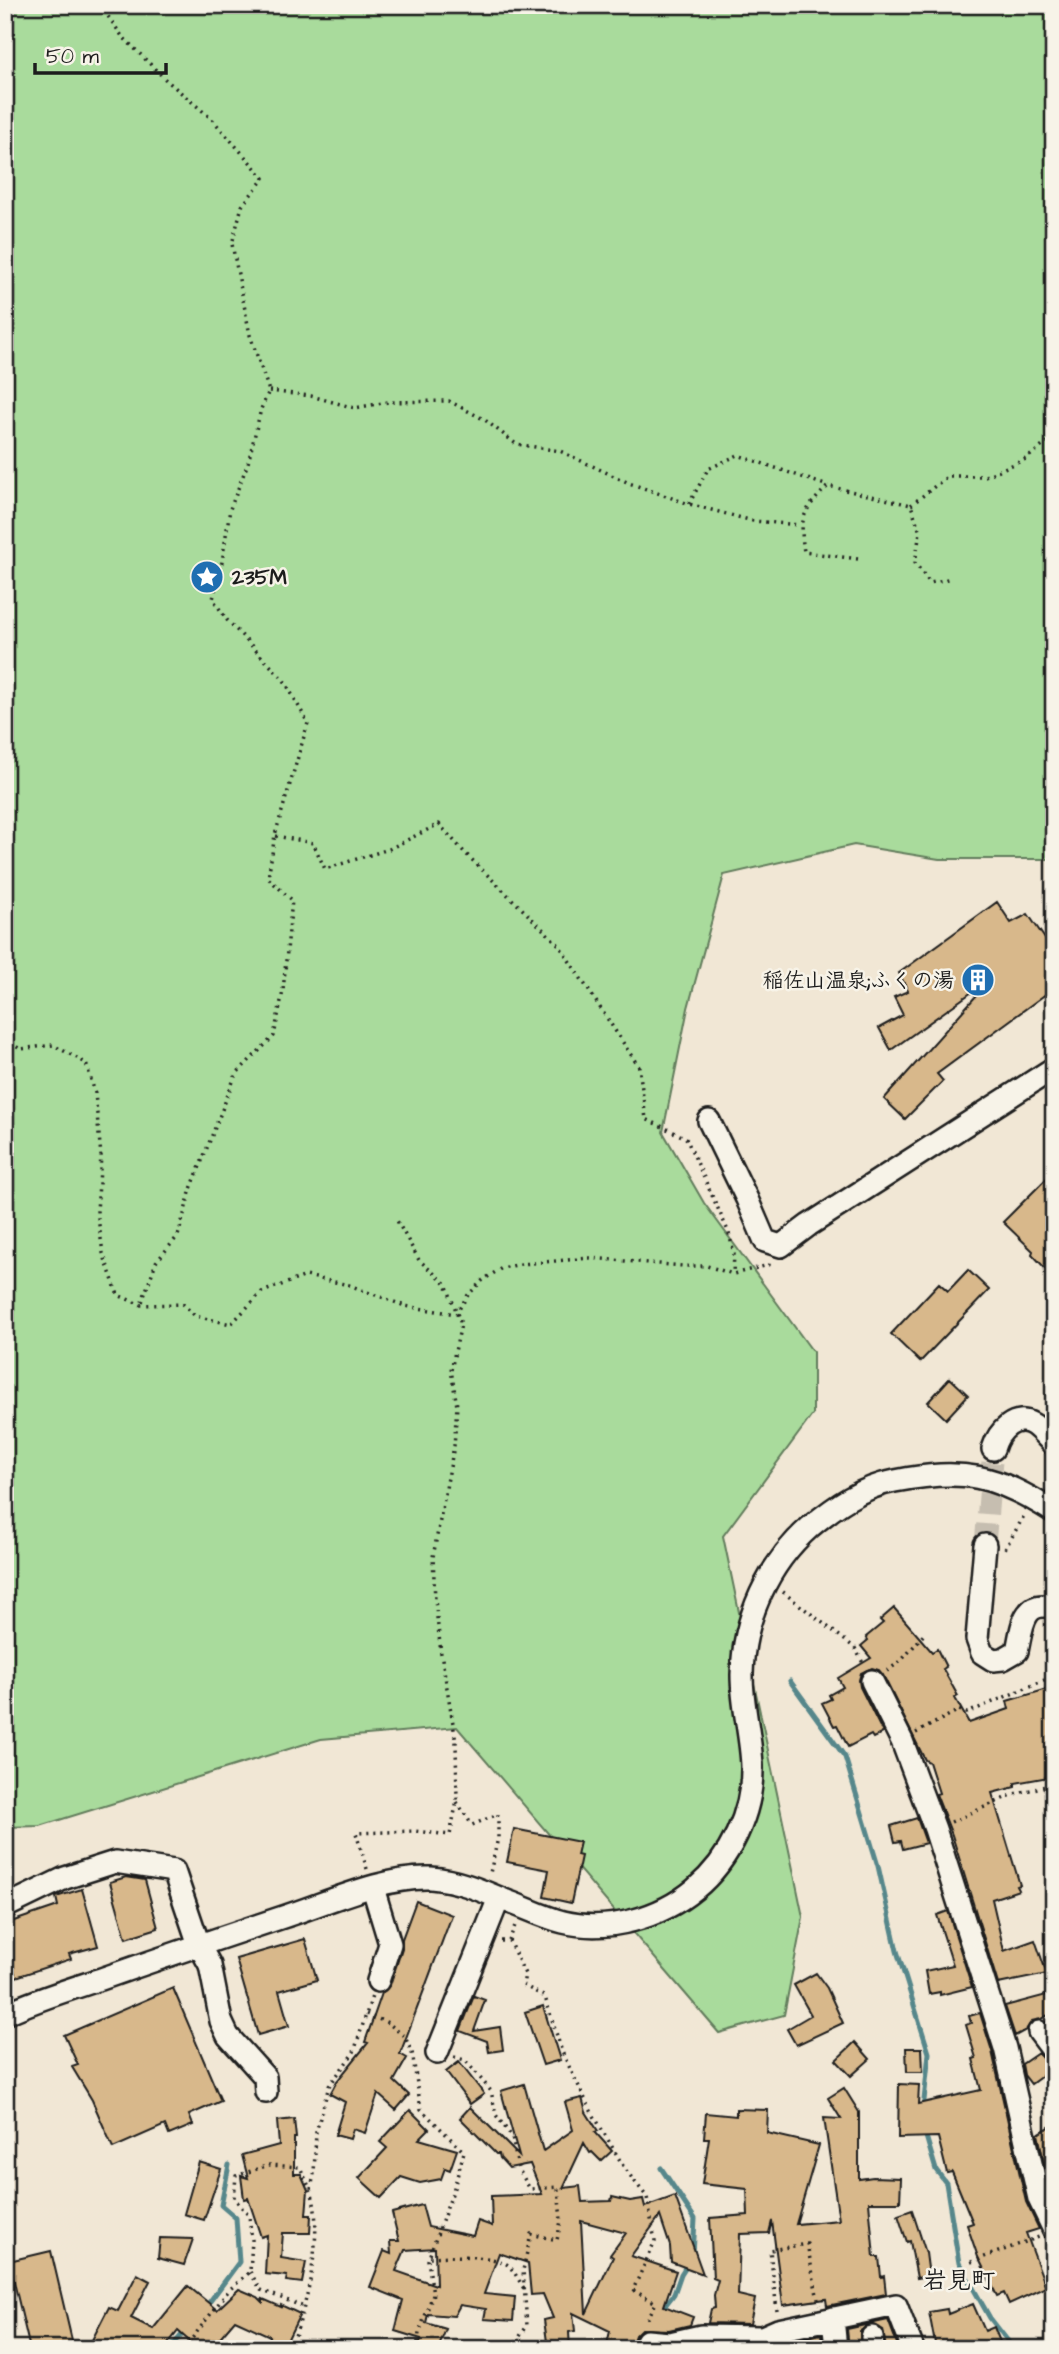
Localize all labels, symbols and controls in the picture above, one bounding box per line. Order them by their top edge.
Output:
scale bar [35,32,166,76]
text: 50 m [46,42,100,71]
place icon: 235M [188,558,226,596]
place label: 235M [231,563,288,592]
building icon: 稲佐山温泉;ふくの湯 [959,961,997,999]
place label: 稲佐山温泉;ふくの湯 [762,966,954,995]
district label: 岩見町 [923,2264,995,2298]

